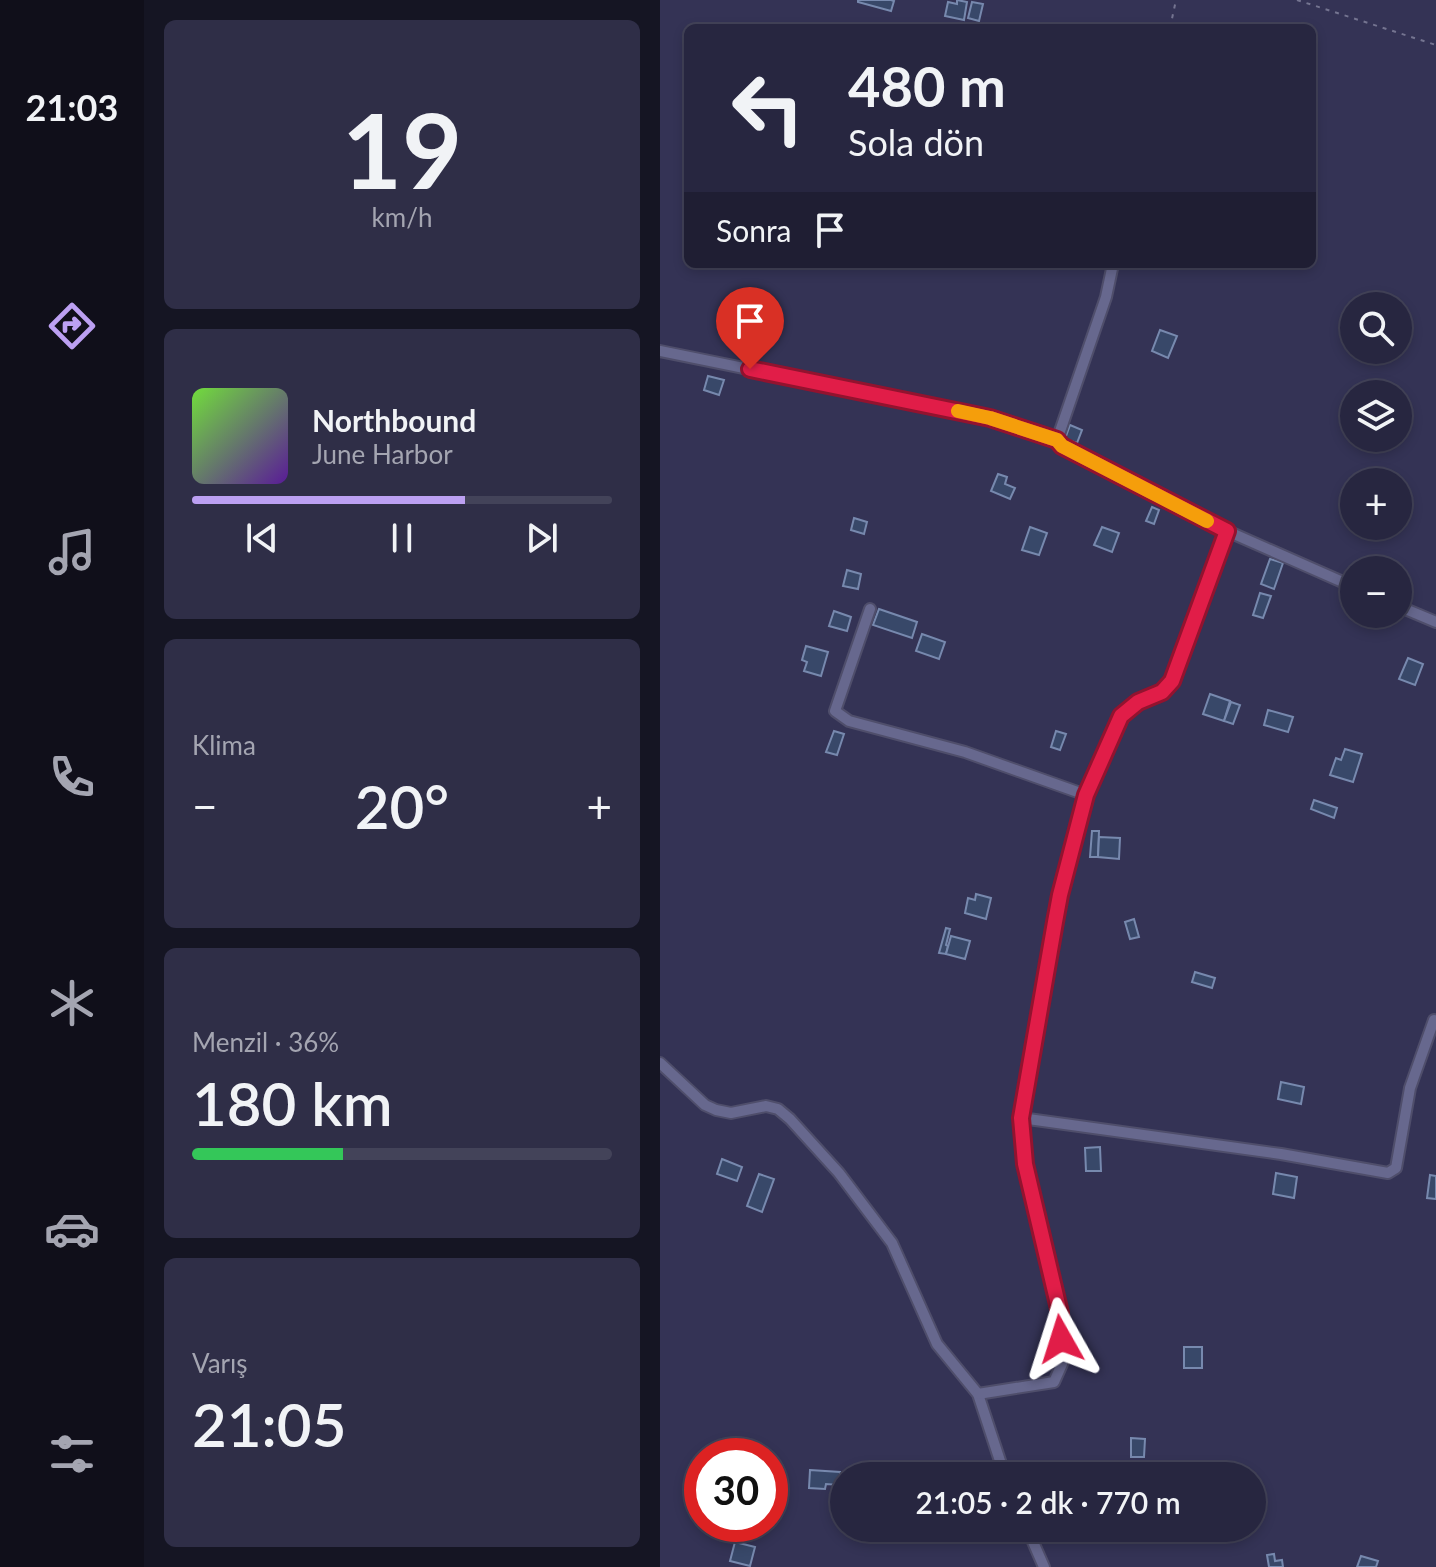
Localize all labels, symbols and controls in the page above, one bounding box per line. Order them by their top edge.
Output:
text: 480 m [848,52,1006,119]
icon: left [716,56,820,160]
text: 21:03 [26,85,118,129]
text: 19 [342,86,462,211]
text: Sola dön [848,120,984,164]
text: km/h [372,201,432,233]
icon: arrive [808,208,852,252]
text: Sonra [716,212,792,248]
pin [716,287,784,369]
map controls [1340,292,1412,628]
button: search [1340,292,1412,364]
icon: directions [44,298,100,354]
icon: arrive [728,299,772,343]
button: layers [1340,380,1412,452]
text: Northbound [312,402,476,438]
text: June Harbor [312,438,453,470]
button: + [1340,468,1412,540]
icon: previous [240,516,284,560]
icon: pause [380,516,424,560]
icon: next [520,516,564,560]
icon: music [44,524,100,580]
button: − [1340,556,1412,628]
text: Klima [192,729,256,761]
icon: phone [44,749,100,805]
text: 20° [355,770,449,842]
text: − [192,780,218,832]
text: + [586,780,612,832]
icon: climate [44,975,100,1031]
text: Menzil · 36% [192,1026,339,1058]
text: 180 km [192,1067,393,1139]
icon: car [44,1201,100,1257]
position arrow [1019,1297,1103,1381]
text: Varış [192,1347,248,1379]
text: 21:05 [192,1388,346,1460]
icon: filters [44,1426,100,1482]
speed limit sign: 30 [684,1438,788,1542]
text: 21:05 · 2 dk · 770 m [915,1484,1181,1520]

